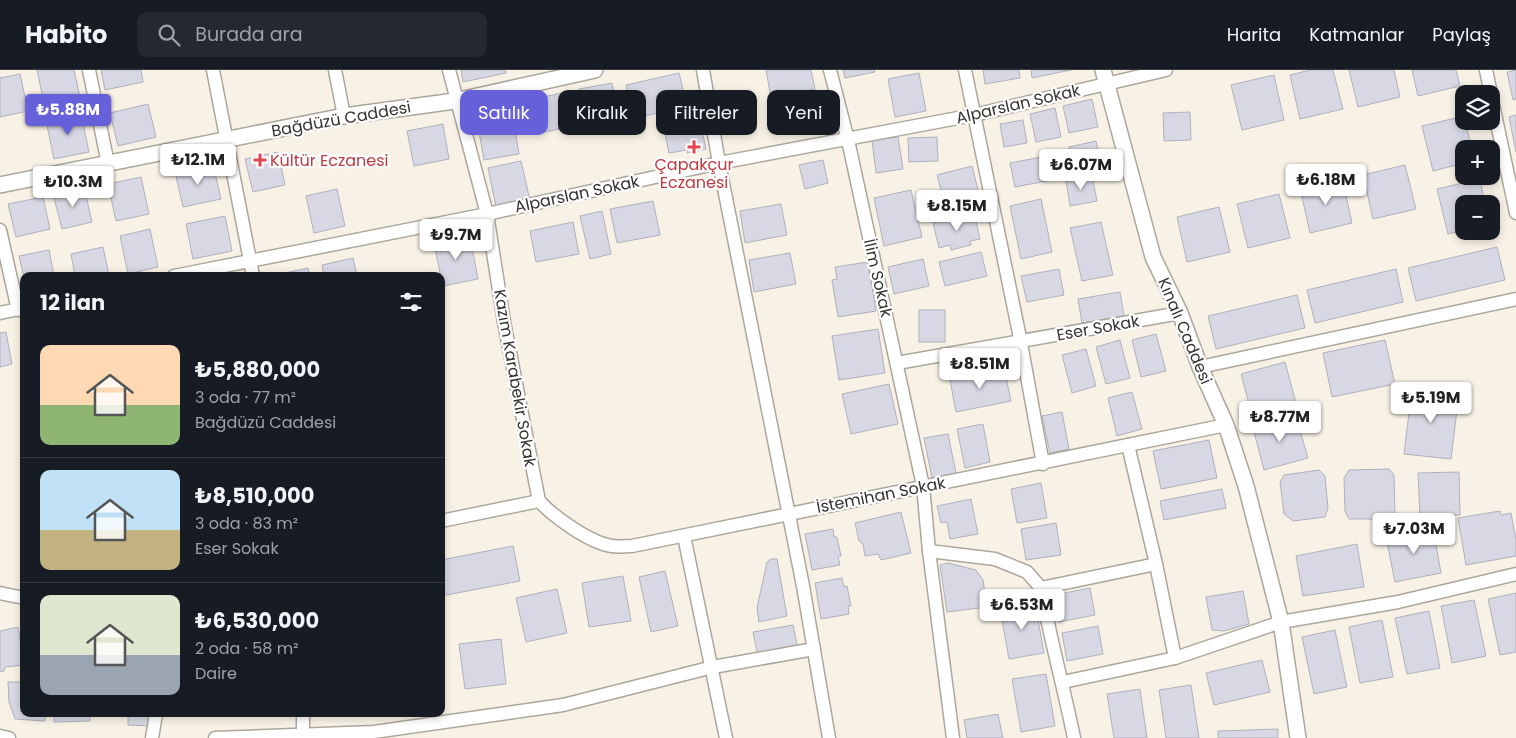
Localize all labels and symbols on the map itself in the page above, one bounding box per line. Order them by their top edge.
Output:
street label: Alparslan Sokak [954,78,1083,129]
pin: ₺5.88M [27,93,109,136]
street label: Bağdüzü Caddesi [269,95,413,143]
marker: Çapakçur Eczanesi [688,141,700,153]
pin: ₺12.1M [157,144,239,186]
pin: ₺6.07M [1040,148,1122,191]
place label: Kültür Eczanesi [270,149,389,172]
place label: Çapakçur Eczanesi [655,153,734,194]
marker: Kültür Eczanesi [254,154,266,166]
pin: ₺6.18M [1285,164,1367,206]
pin: ₺10.3M [32,166,114,208]
street label: Alparslan Sokak [513,169,642,218]
pin: ₺8.15M [916,190,998,232]
pin: ₺9.7M [421,218,491,261]
street label: İlim Sokak [858,237,898,320]
street label: Kınalı Caddesi [1152,274,1218,388]
street label: Kazım Karabekir Sokak [488,288,542,469]
street label: Eser Sokak [1055,309,1142,347]
pin: ₺8.51M [939,348,1021,390]
pin: ₺5.19M [1390,382,1472,424]
pin: ₺8.77M [1239,400,1321,443]
street label: İstemihan Sokak [815,471,948,519]
pin: ₺7.03M [1373,512,1455,555]
pin: ₺6.53M [981,588,1063,631]

